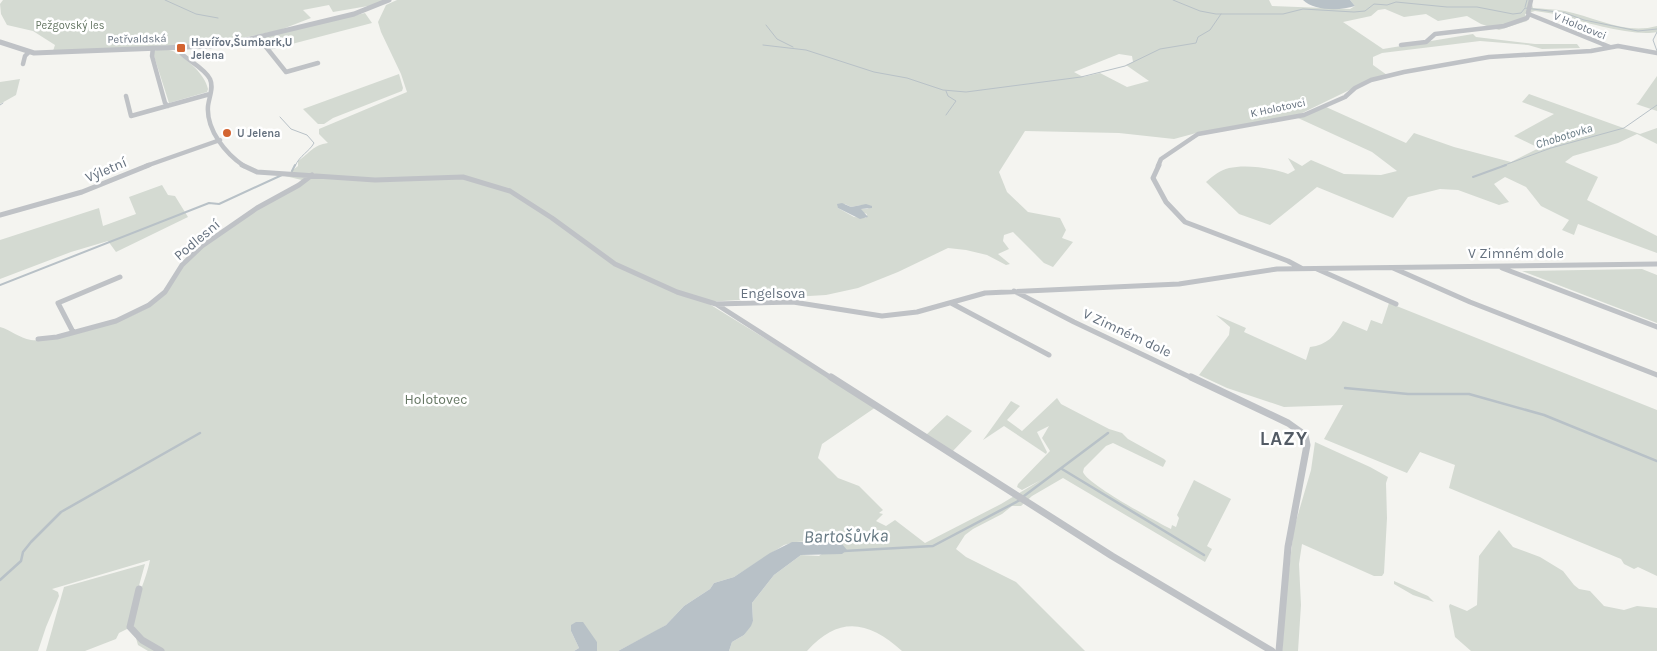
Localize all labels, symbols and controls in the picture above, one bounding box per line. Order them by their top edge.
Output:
street label: V Holotovci [1552,10,1608,42]
park label: Pežgovský les [36,19,105,32]
street label: Petřvaldská [107,32,167,46]
place label: Havířov,Šumbark,U Jelena [191,34,292,62]
marker: Havířov,Šumbark,U Jelena [175,42,187,54]
street label: K Holotovci [1249,96,1307,120]
water label: Chobotovka [1534,121,1594,151]
marker: U Jelena [221,127,233,139]
place label: U Jelena [237,127,281,140]
street label: Výletní [83,153,130,186]
street label: Podlesní [171,215,224,264]
street label: V Zimném dole [1468,245,1564,262]
street label: Engelsova [740,285,806,302]
street label: V Zimném dole [1080,305,1174,361]
park label: Holotovec [405,391,467,408]
district label: LAZY [1260,428,1308,450]
water label: Bartošůvka [803,524,889,548]

